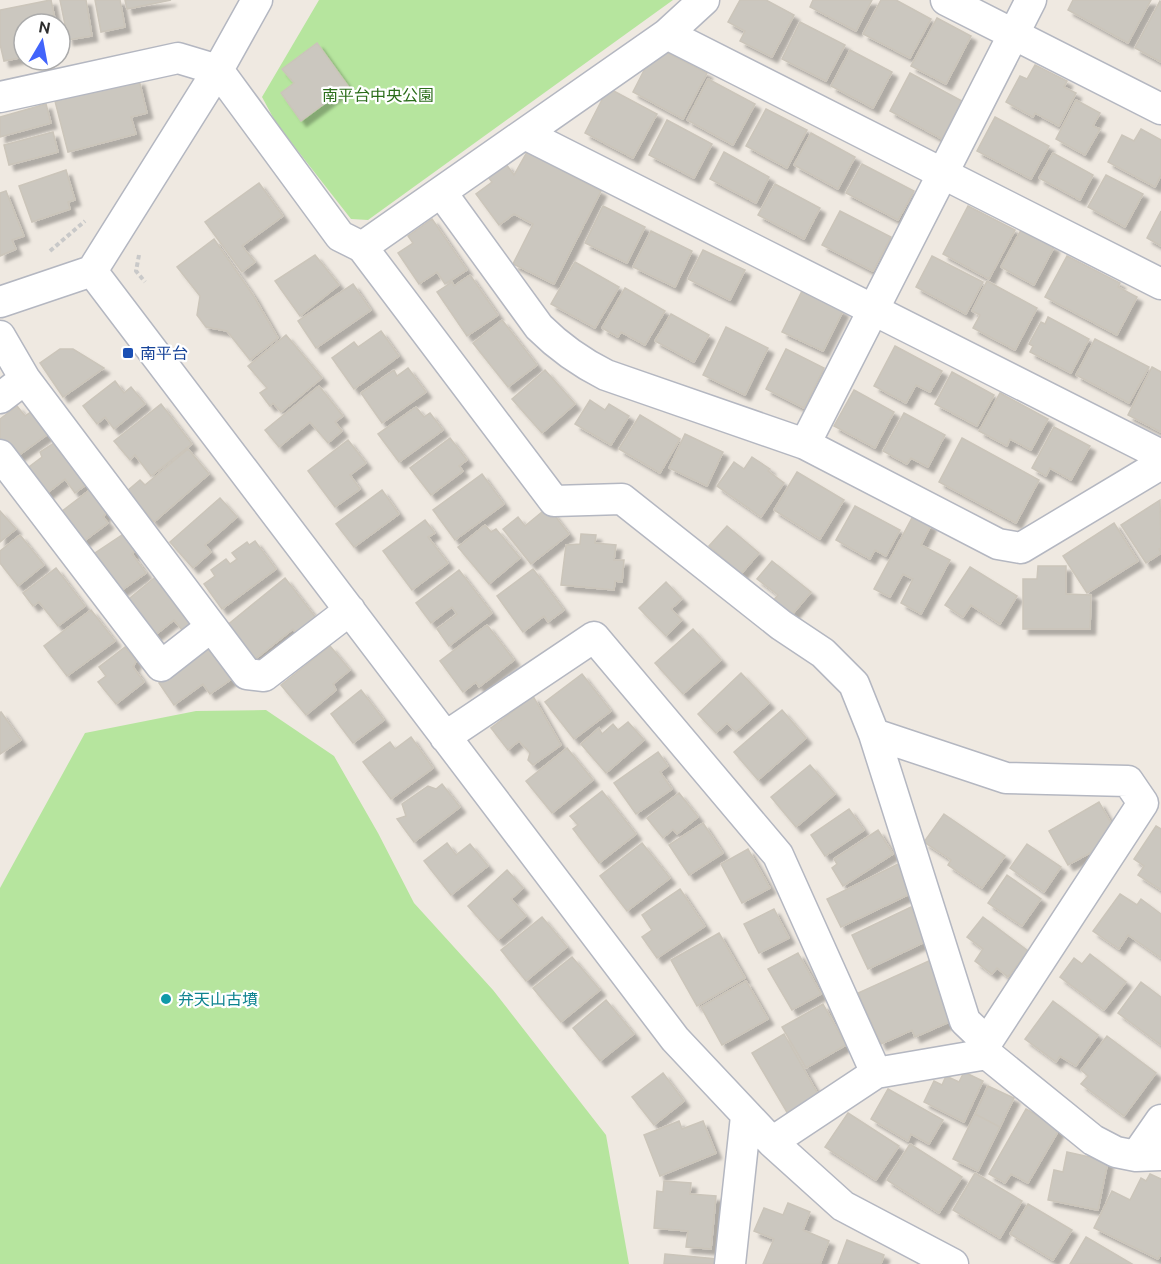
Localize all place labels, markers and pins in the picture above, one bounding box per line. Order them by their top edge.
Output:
place label: 南平台 [140,344,188,362]
marker: 南平台 [121,346,135,360]
place label: 弁天山古墳 [178,990,258,1008]
marker: 弁天山古墳 [159,992,173,1006]

